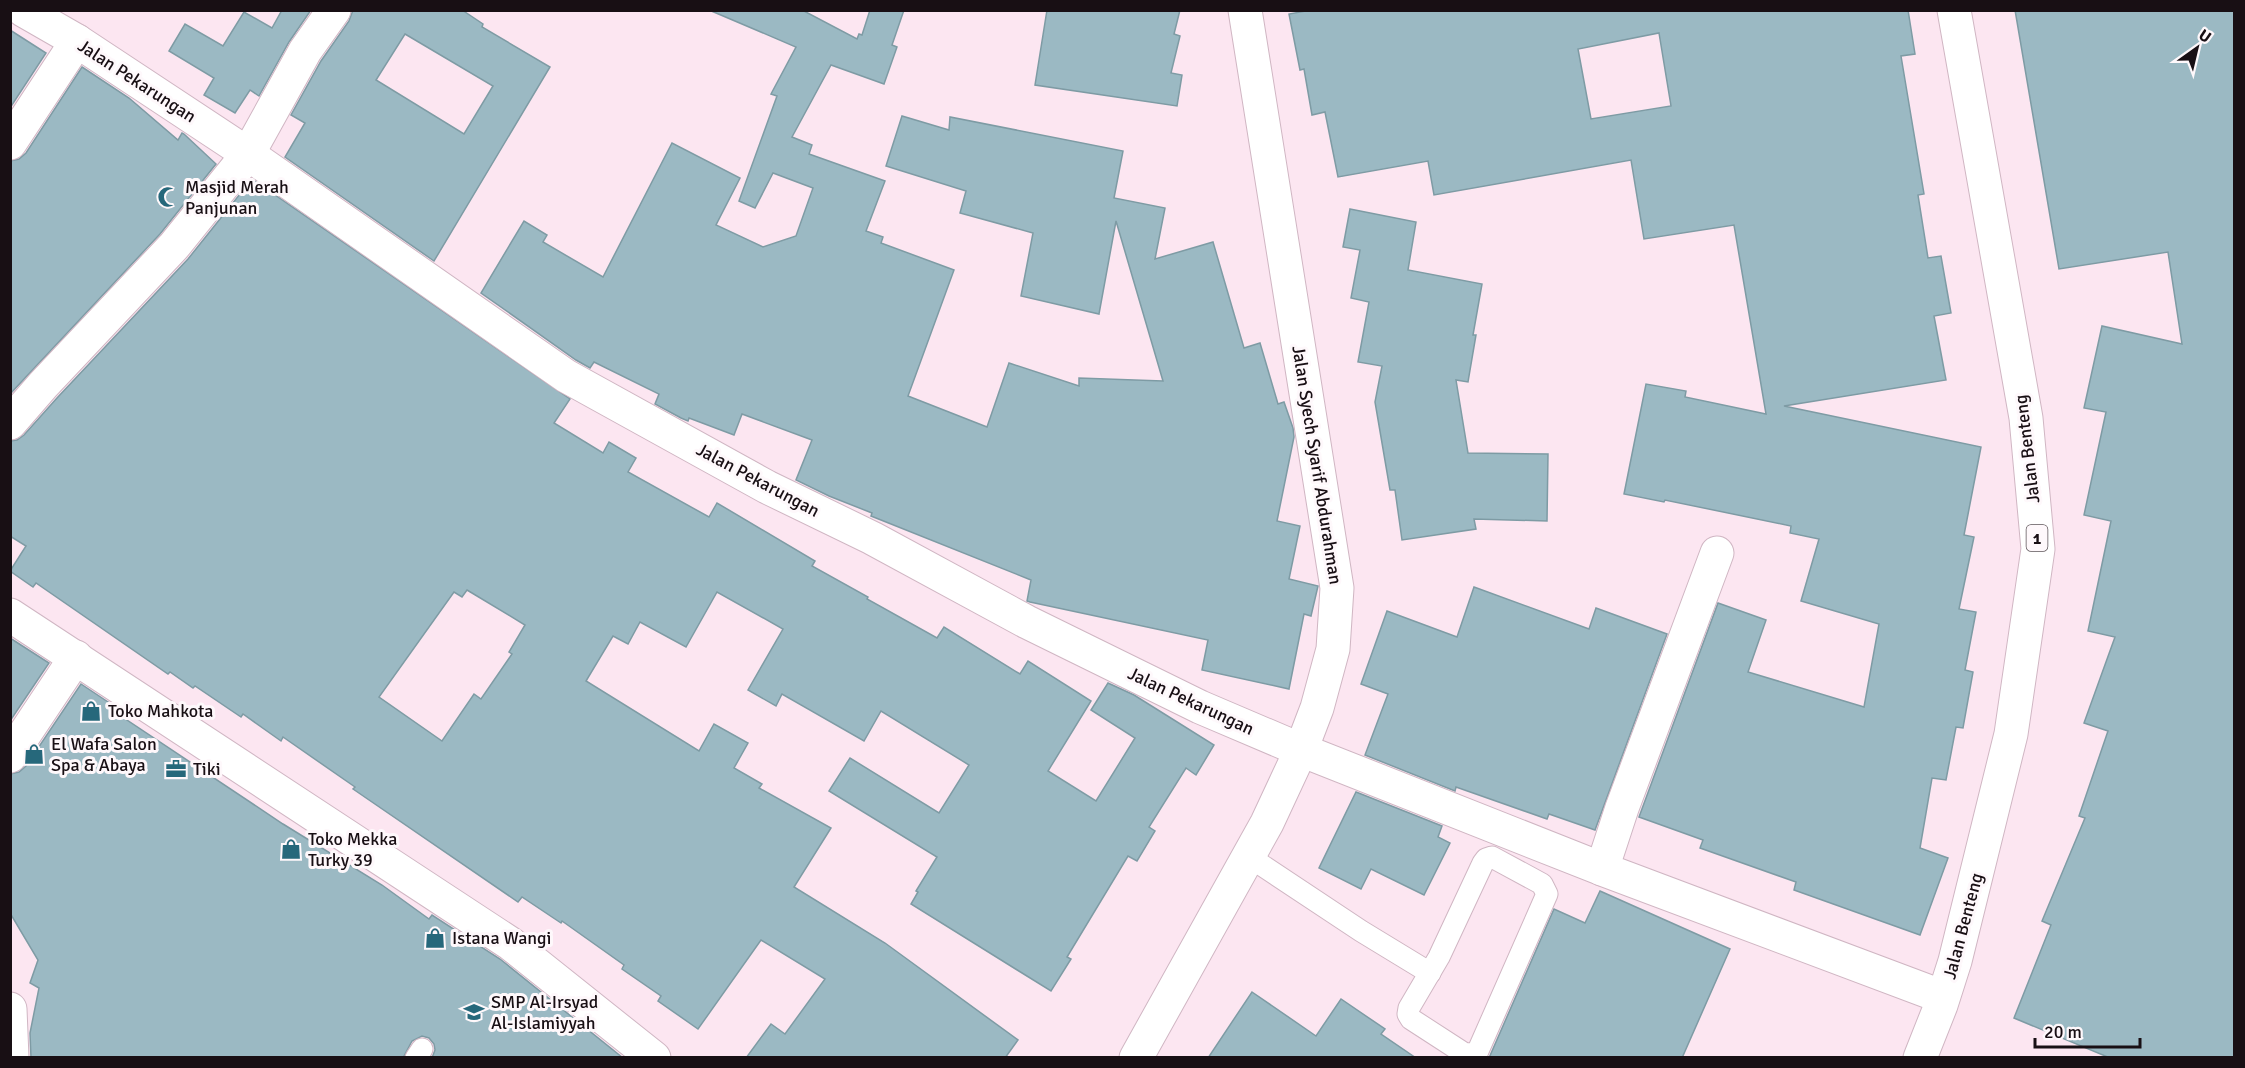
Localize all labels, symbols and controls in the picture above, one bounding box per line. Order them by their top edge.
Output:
north arrow [2167,18,2227,78]
text: U [2195,25,2215,48]
street label: Jalan Pekarungan [74,35,200,127]
place label: Masjid Merah Panjunan [185,176,289,219]
mosque icon: Masjid Merah Panjunan [156,185,180,209]
street label: Jalan Syech Syarif Abdurahman [1287,344,1347,586]
street label: Jalan Benteng [2009,393,2045,505]
street label: Jalan Pekarungan [693,438,823,522]
road number: 1 [2026,525,2048,551]
street label: Jalan Pekarungan [1124,662,1258,740]
shop icon: Toko Mahkota [79,699,103,723]
place label: Toko Mahkota [108,700,213,722]
place label: El Wafa Salon Spa & Abaya [51,733,157,776]
shop icon: El Wafa Salon Spa & Abaya [22,742,46,766]
office icon: Tiki [164,757,188,781]
place label: Tiki [193,758,221,780]
place label: Toko Mekka Turky 39 [308,828,397,871]
shop icon: Toko Mekka Turky 39 [279,837,303,861]
street label: Jalan Benteng [1938,870,1988,982]
shop icon: Istana Wangi [423,926,447,950]
place label: Istana Wangi [452,927,551,949]
place label: SMP Al-Irsyad Al-Islamiyyah [491,991,598,1034]
school or university icon: SMP Al-Irsyad Al-Islamiyyah [462,1000,486,1024]
scale bar [2035,1011,2140,1049]
text: 20 m [2044,1021,2082,1043]

